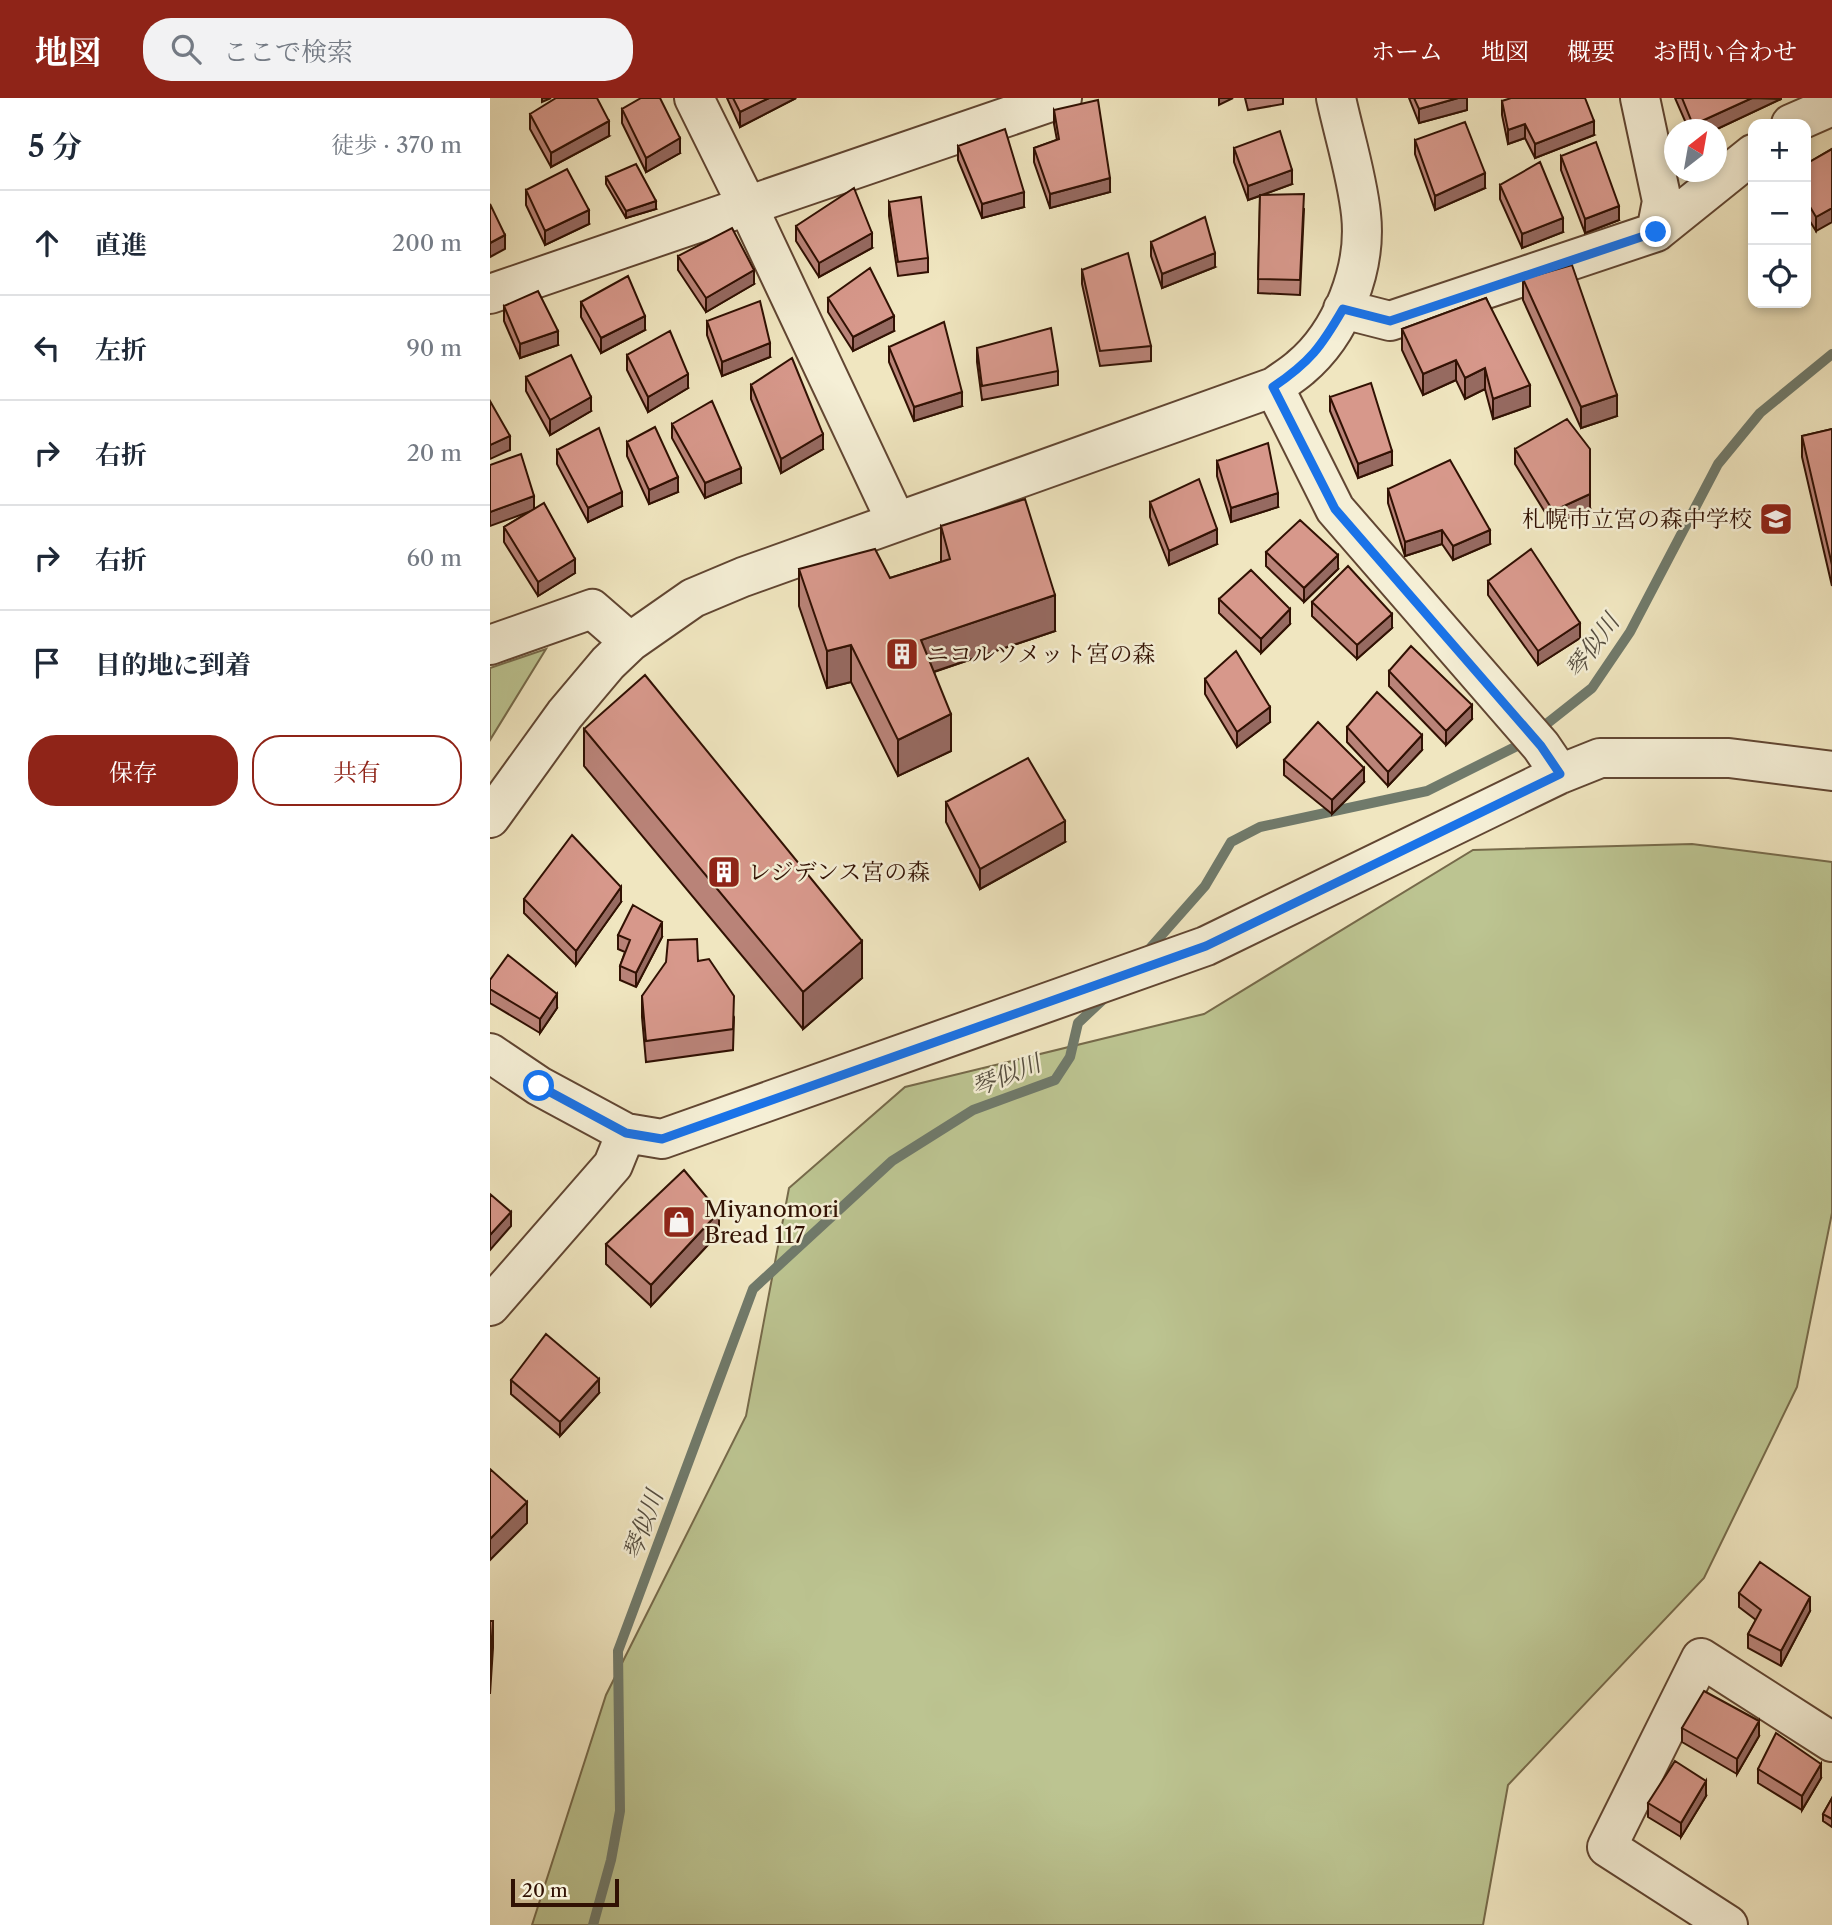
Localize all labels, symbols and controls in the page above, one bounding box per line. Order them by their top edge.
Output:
search box [143,18,633,81]
icon: search [167,30,205,68]
text: 地図 [35,32,101,73]
text: ここで検索 [223,36,353,68]
text: ホーム [1371,37,1443,66]
text: 地図 [1481,37,1529,66]
text: 概要 [1567,37,1615,66]
text: お問い合わせ [1653,37,1797,66]
north arrow [1664,119,1727,182]
map controls [1748,119,1811,308]
button: + [1748,119,1811,182]
text: 5 分 [28,128,82,165]
text: 徒歩 · 370 m [331,131,462,159]
button: − [1748,182,1811,245]
route end [1640,216,1671,247]
icon: ahead [28,224,66,262]
text: 直進 [95,229,147,261]
text: 200 m [392,229,462,257]
button: locate [1748,245,1811,308]
icon: left [28,329,66,367]
text: 左折 [95,334,147,366]
text: 90 m [406,334,462,362]
icon: right [28,434,66,472]
text: 右折 [95,439,147,471]
text: 20 m [407,439,462,467]
school or university icon: 札幌市立宮の森中学校 [1757,500,1795,538]
place label: 札幌市立宮の森中学校 [1522,505,1752,533]
icon: right [28,539,66,577]
text: 右折 [95,544,147,576]
text: 60 m [406,544,462,572]
water label: 琴似川 [1559,606,1627,684]
building icon: ニコルソメット宮の森 [883,635,921,673]
place label: ニコルソメット宮の森 [926,640,1156,668]
icon: arrive [28,644,66,682]
text: 目的地に到着 [95,649,251,681]
button: 保存 [28,735,238,806]
button: 共有 [252,735,462,806]
building icon: レジデンス宮の森 [705,853,743,891]
place label: レジデンス宮の森 [748,858,930,886]
water label: 琴似川 [967,1047,1048,1102]
route start [523,1070,554,1101]
place label: Miyanomori Bread 117 [704,1195,839,1249]
shop icon: Miyanomori Bread 117 [660,1203,698,1241]
water label: 琴似川 [617,1483,670,1564]
scale bar [511,1876,620,1908]
text: 20 m [522,1879,568,1902]

